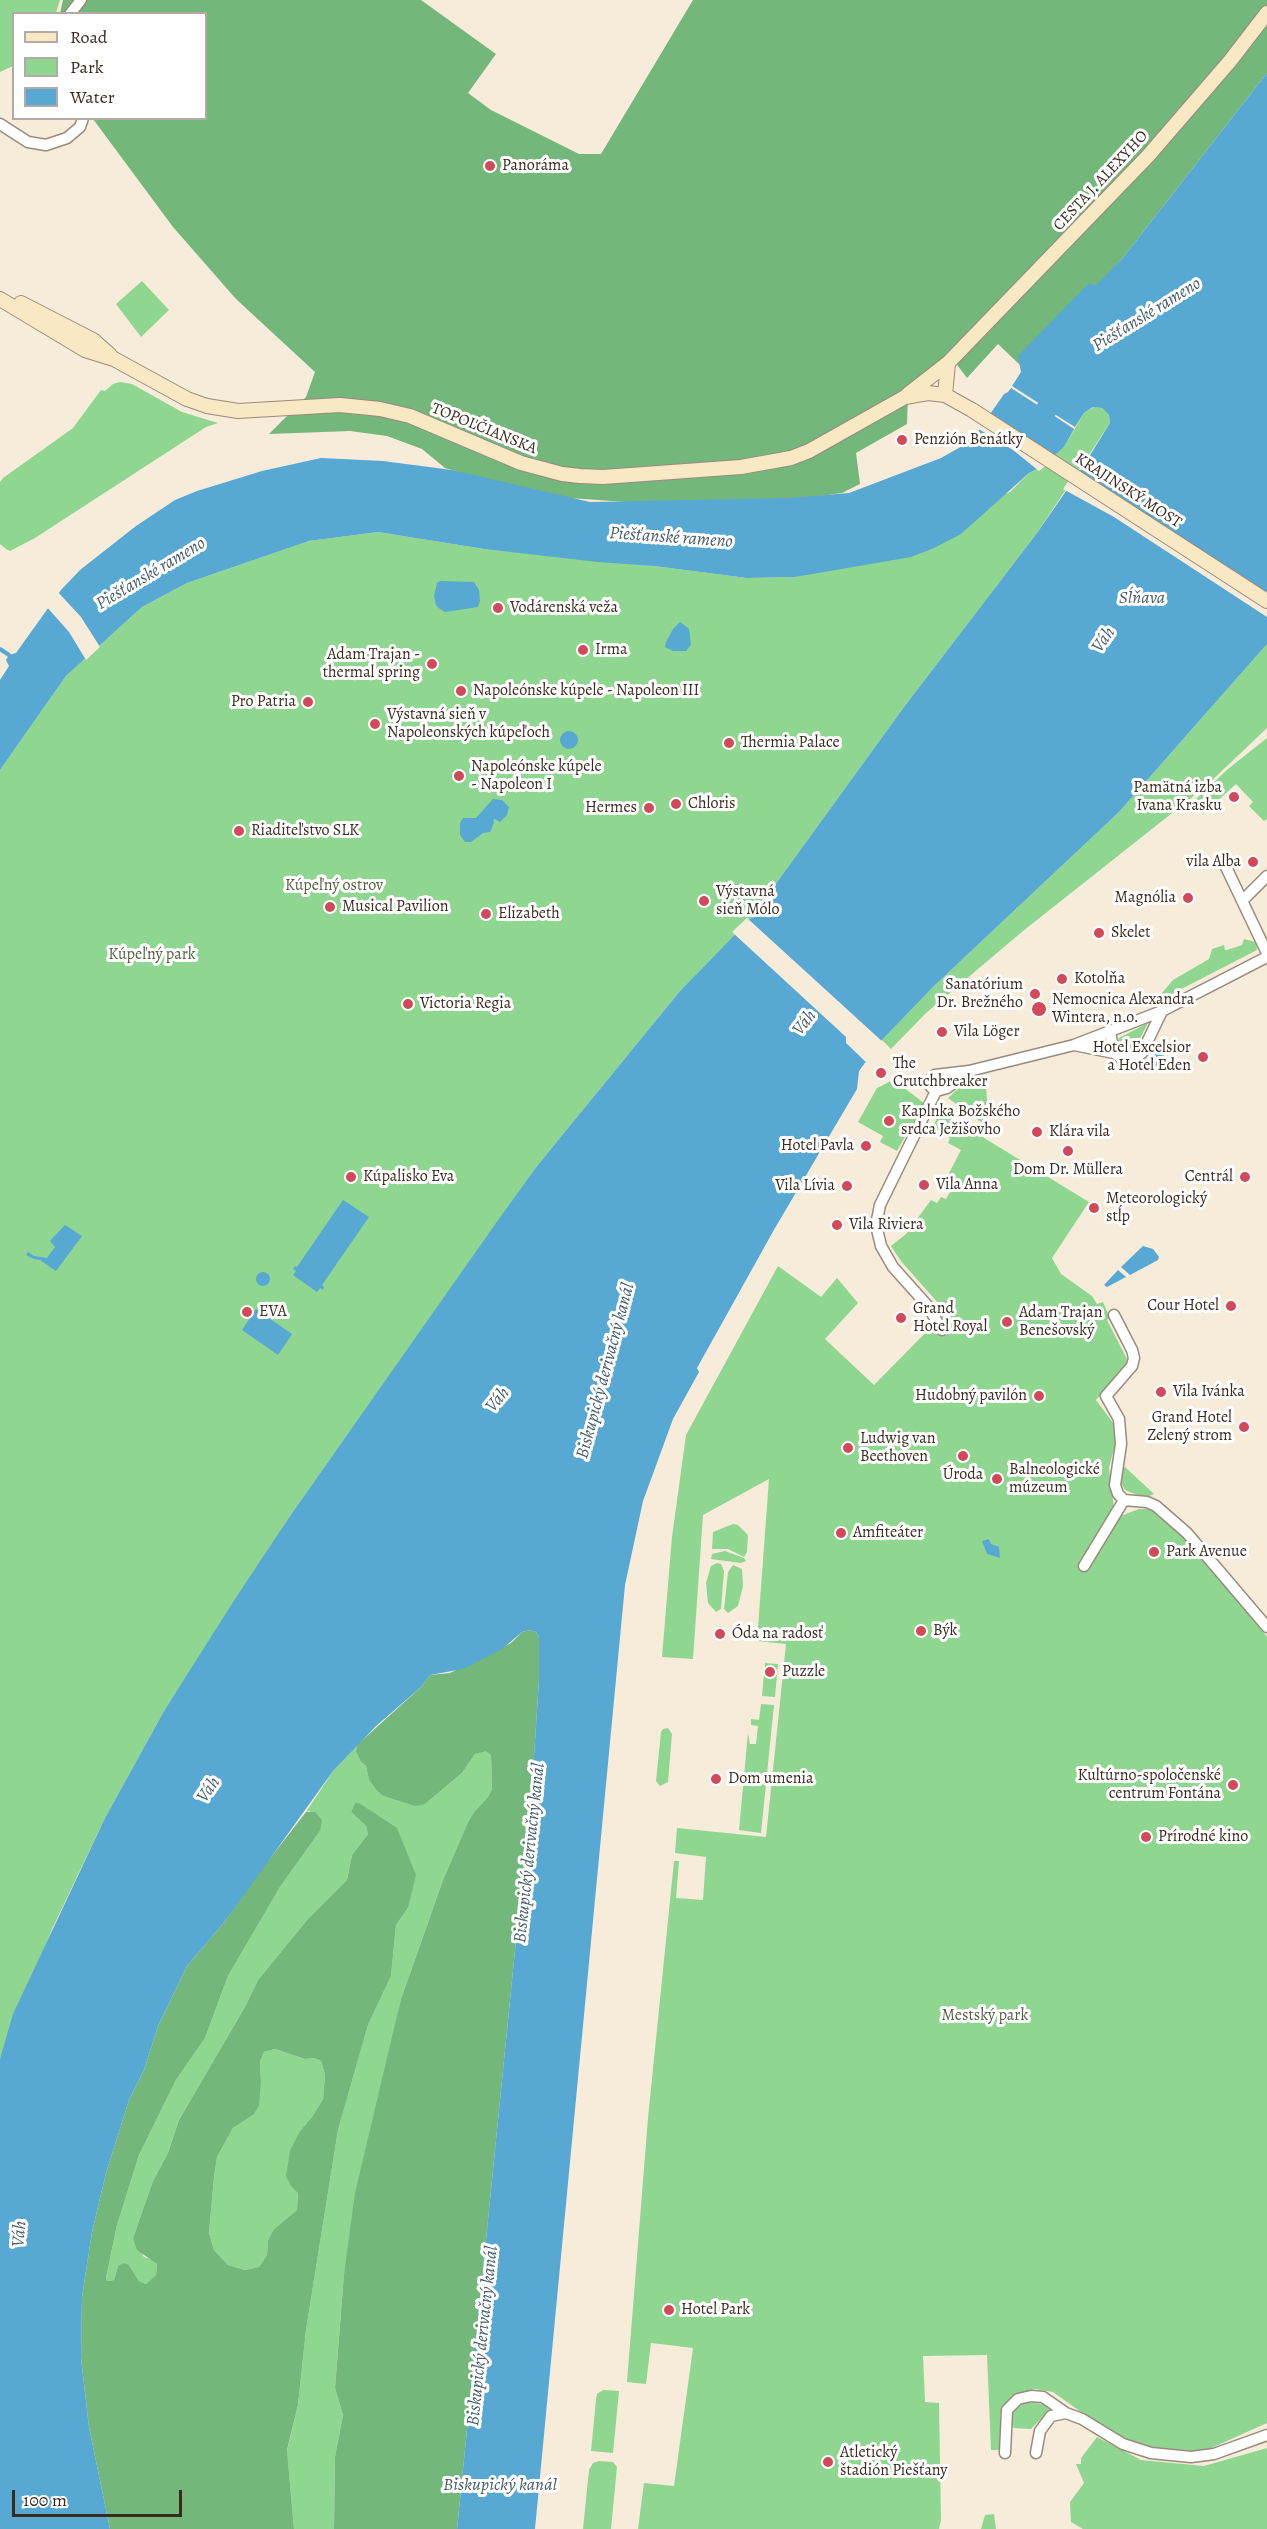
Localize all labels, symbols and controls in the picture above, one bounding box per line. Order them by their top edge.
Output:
legend [12,12,207,120]
text: Road [70,25,107,49]
text: Park [70,55,104,79]
text: Water [70,85,115,109]
street label: CESTA J. ALEXYHO [1050,127,1152,235]
place label: Panoráma [502,156,569,176]
marker: Panoráma [483,159,497,173]
water label: Piešťanské rameno [1089,273,1205,357]
street label: TOPOĽČIANSKA [429,399,539,459]
place label: Penzión Benátky [914,430,1023,450]
marker: Penzión Benátky [895,433,909,447]
street label: KRAJINSKÝ MOST [1071,449,1185,533]
water label: Piešťanské rameno [609,523,733,553]
water label: Piešťanské rameno [92,533,210,615]
water label: Sĺňava [1119,588,1165,610]
place label: Vodárenská veža [510,598,618,618]
marker: Vodárenská veža [491,601,505,615]
water label: Váh [1088,623,1120,657]
place label: Irma [595,640,628,660]
marker: Irma [576,643,590,657]
place label: Adam Trajan - thermal spring [323,645,420,683]
marker: Adam Trajan - thermal spring [425,657,439,671]
place label: Napoleónske kúpele - Napoleon III [473,681,699,701]
marker: Napoleónske kúpele - Napoleon III [454,684,468,698]
place label: Pro Patria [231,692,296,712]
marker: Pro Patria [301,695,315,709]
place label: Výstavná sieň v Napoleonských kúpeľoch [387,705,550,743]
marker: Výstavná sieň v Napoleonských kúpeľoch [368,717,382,731]
place label: Thermia Palace [741,733,840,753]
marker: Thermia Palace [722,736,736,750]
place label: Napoleónske kúpele - Napoleon I [471,757,602,795]
marker: Napoleónske kúpele - Napoleon I [452,769,466,783]
place label: Pamätná izba Ivana Krasku [1133,778,1222,816]
marker: Pamätná izba Ivana Krasku [1227,790,1241,804]
place label: Chloris [688,794,736,814]
marker: Chloris [669,797,683,811]
place label: Hermes [585,798,637,818]
marker: Hermes [642,801,656,815]
place label: Riaditeľstvo SLK [251,821,359,841]
marker: Riaditeľstvo SLK [232,824,246,838]
place label: vila Alba [1186,852,1241,872]
marker: vila Alba [1246,855,1260,869]
park label: Kúpeľný ostrov [285,876,383,896]
place label: Výstavná sieň Mólo [716,882,779,920]
place label: Magnólia [1115,888,1176,908]
marker: Magnólia [1181,891,1195,905]
marker: Výstavná sieň Mólo [697,894,711,908]
place label: Musical Pavilion [342,897,448,917]
marker: Musical Pavilion [323,900,337,914]
place label: Elizabeth [498,904,560,924]
marker: Elizabeth [479,907,493,921]
place label: Skelet [1111,923,1150,943]
marker: Skelet [1092,926,1106,940]
park label: Kúpeľný park [108,945,196,965]
place label: Kotolňa [1074,969,1125,989]
marker: Kotolňa [1055,972,1069,986]
place label: Sanatórium Dr. Brežného [937,975,1023,1013]
marker: Sanatórium Dr. Brežného [1028,987,1042,1001]
place label: Nemocnica Alexandra Wintera, n.o. [1052,990,1194,1028]
place label: Victoria Regia [420,994,511,1014]
marker: Victoria Regia [401,997,415,1011]
marker: Nemocnica Alexandra Wintera, n.o. [1030,1000,1048,1018]
water label: Váh [788,1006,822,1040]
place label: Vila Löger [954,1022,1020,1042]
marker: Vila Löger [935,1025,949,1039]
place label: Hotel Excelsior a Hotel Eden [1092,1038,1191,1076]
marker: Hotel Excelsior a Hotel Eden [1196,1050,1210,1064]
place label: The Crutchbreaker [893,1054,988,1092]
marker: The Crutchbreaker [874,1066,888,1080]
place label: Kaplnka Božského srdca Ježišovho [901,1102,1020,1140]
marker: Kaplnka Božského srdca Ježišovho [882,1114,896,1128]
place label: Klára vila [1049,1122,1110,1142]
marker: Klára vila [1030,1125,1044,1139]
place label: Hotel Pavla [781,1136,854,1156]
marker: Hotel Pavla [859,1139,873,1153]
marker: Dom Dr. Müllera [1061,1144,1075,1158]
place label: Dom Dr. Müllera [1013,1160,1123,1180]
place label: Kúpalisko Eva [363,1167,454,1187]
place label: Centrál [1185,1167,1233,1187]
marker: Kúpalisko Eva [344,1170,358,1184]
marker: Centrál [1238,1170,1252,1184]
place label: Vila Anna [936,1175,998,1195]
place label: Vila Lívia [775,1176,835,1196]
marker: Vila Anna [917,1178,931,1192]
marker: Vila Lívia [840,1179,854,1193]
place label: Meteorologický stĺp [1106,1189,1207,1227]
marker: Meteorologický stĺp [1087,1201,1101,1215]
place label: Vila Riviera [849,1215,924,1235]
marker: Vila Riviera [830,1218,844,1232]
water label: Biskupický derivačný kanál [572,1281,640,1461]
place label: Cour Hotel [1147,1296,1219,1316]
place label: Grand Hotel Royal [913,1299,987,1337]
marker: Cour Hotel [1224,1299,1238,1313]
place label: EVA [259,1302,287,1322]
place label: Adam Trajan Benešovský [1019,1303,1103,1341]
marker: EVA [240,1305,254,1319]
marker: Grand Hotel Royal [894,1311,908,1325]
marker: Adam Trajan Benešovský [1000,1315,1014,1329]
place label: Vila Ivánka [1173,1382,1245,1402]
water label: Váh [481,1383,515,1417]
marker: Vila Ivánka [1154,1385,1168,1399]
place label: Hudobný pavilón [915,1386,1027,1406]
marker: Hudobný pavilón [1032,1389,1046,1403]
place label: Grand Hotel Zelený strom [1147,1408,1232,1446]
marker: Grand Hotel Zelený strom [1237,1420,1251,1434]
place label: Ludwig van Beethoven [860,1429,935,1467]
marker: Ludwig van Beethoven [841,1441,855,1455]
marker: Úroda [956,1449,970,1463]
place label: Balneologické múzeum [1009,1460,1100,1498]
place label: Úroda [943,1465,983,1485]
marker: Balneologické múzeum [990,1472,1004,1486]
place label: Amfiteáter [853,1523,923,1543]
marker: Amfiteáter [834,1526,848,1540]
place label: Park Avenue [1166,1542,1247,1562]
marker: Park Avenue [1147,1545,1161,1559]
place label: Býk [933,1621,957,1641]
place label: Óda na radosť [732,1624,824,1644]
marker: Býk [914,1624,928,1638]
marker: Óda na radosť [713,1627,727,1641]
place label: Puzzle [782,1662,825,1682]
marker: Puzzle [763,1665,777,1679]
water label: Biskupický derivačný kanál [510,1762,550,1944]
place label: Kultúrno-spoločenské centrum Fontána [1077,1766,1221,1804]
place label: Dom umenia [728,1769,814,1789]
marker: Dom umenia [709,1772,723,1786]
water label: Váh [193,1773,225,1807]
marker: Kultúrno-spoločenské centrum Fontána [1226,1778,1240,1792]
place label: Prírodné kino [1158,1827,1248,1847]
marker: Prírodné kino [1139,1830,1153,1844]
park label: Mestský park [942,2006,1028,2026]
water label: Váh [8,2220,32,2248]
water label: Biskupický derivačný kanál [463,2245,503,2427]
place label: Hotel Park [681,2300,750,2320]
marker: Hotel Park [662,2303,676,2317]
place label: Atletický štadión Piešťany [840,2443,947,2481]
marker: Atletický štadión Piešťany [821,2455,835,2469]
water label: Biskupický kanál [443,2475,557,2497]
scale bar [15,2478,184,2516]
text: 100 m [23,2488,67,2512]

